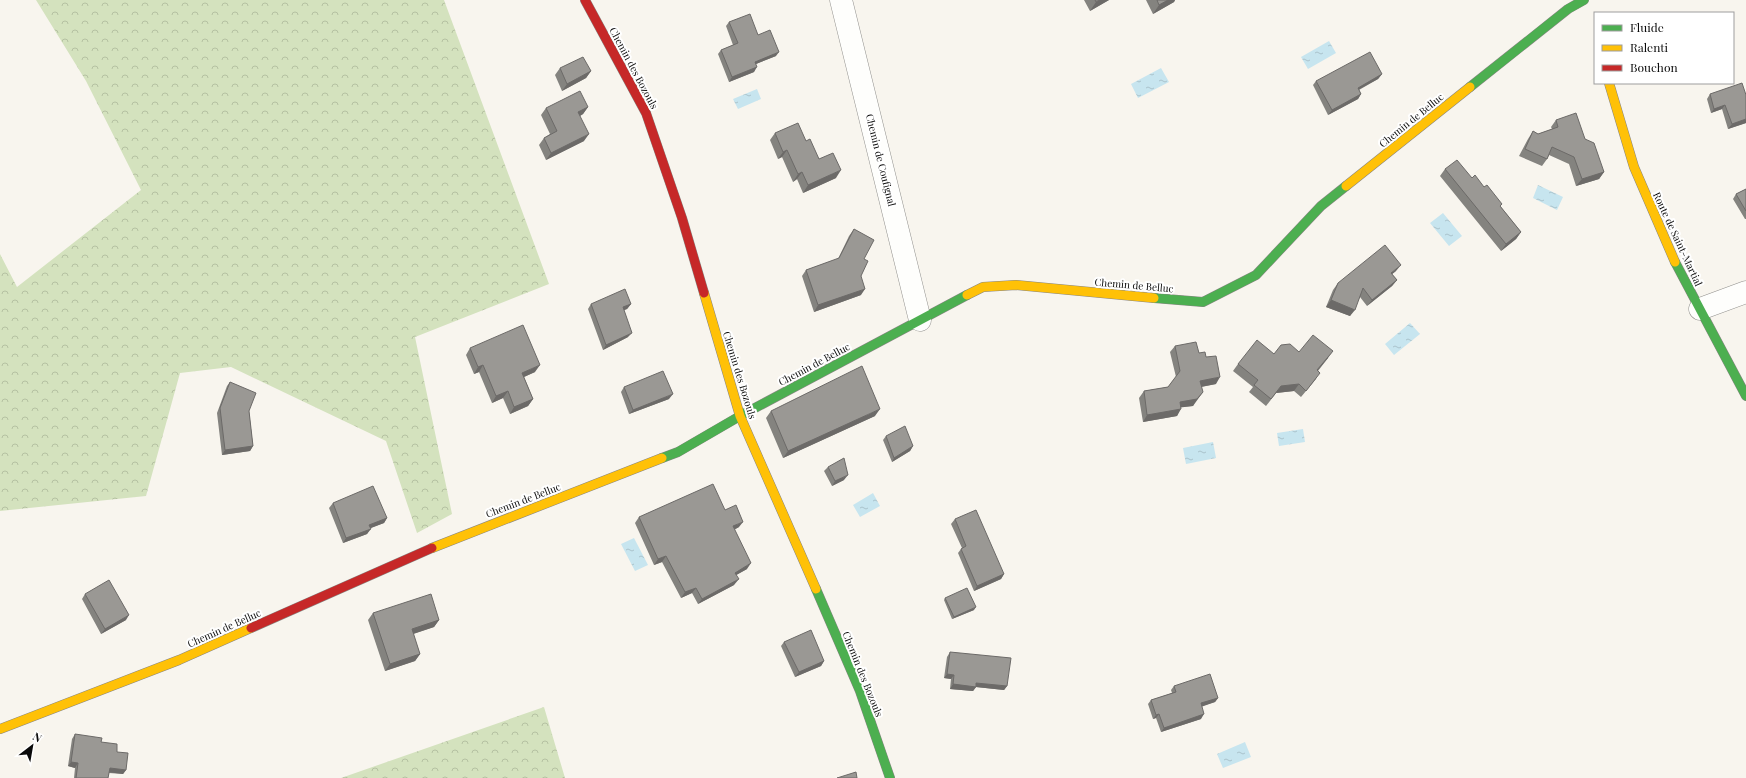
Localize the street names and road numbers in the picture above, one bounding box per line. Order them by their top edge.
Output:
street label: Chemin des Bozouls [606,25,662,111]
street label: Chemin de Belluc [1376,90,1446,150]
street label: Chemin de Coufignal [863,112,899,208]
street label: Route de Saint-Martial [1650,190,1706,288]
street label: Chemin de Belluc [1094,275,1174,295]
street label: Chemin des Bozouls [720,329,760,421]
street label: Chemin de Belluc [776,339,852,389]
street label: Chemin de Belluc [484,479,563,521]
street label: Chemin de Belluc [185,605,263,650]
street label: Chemin des Bozouls [839,629,887,719]

